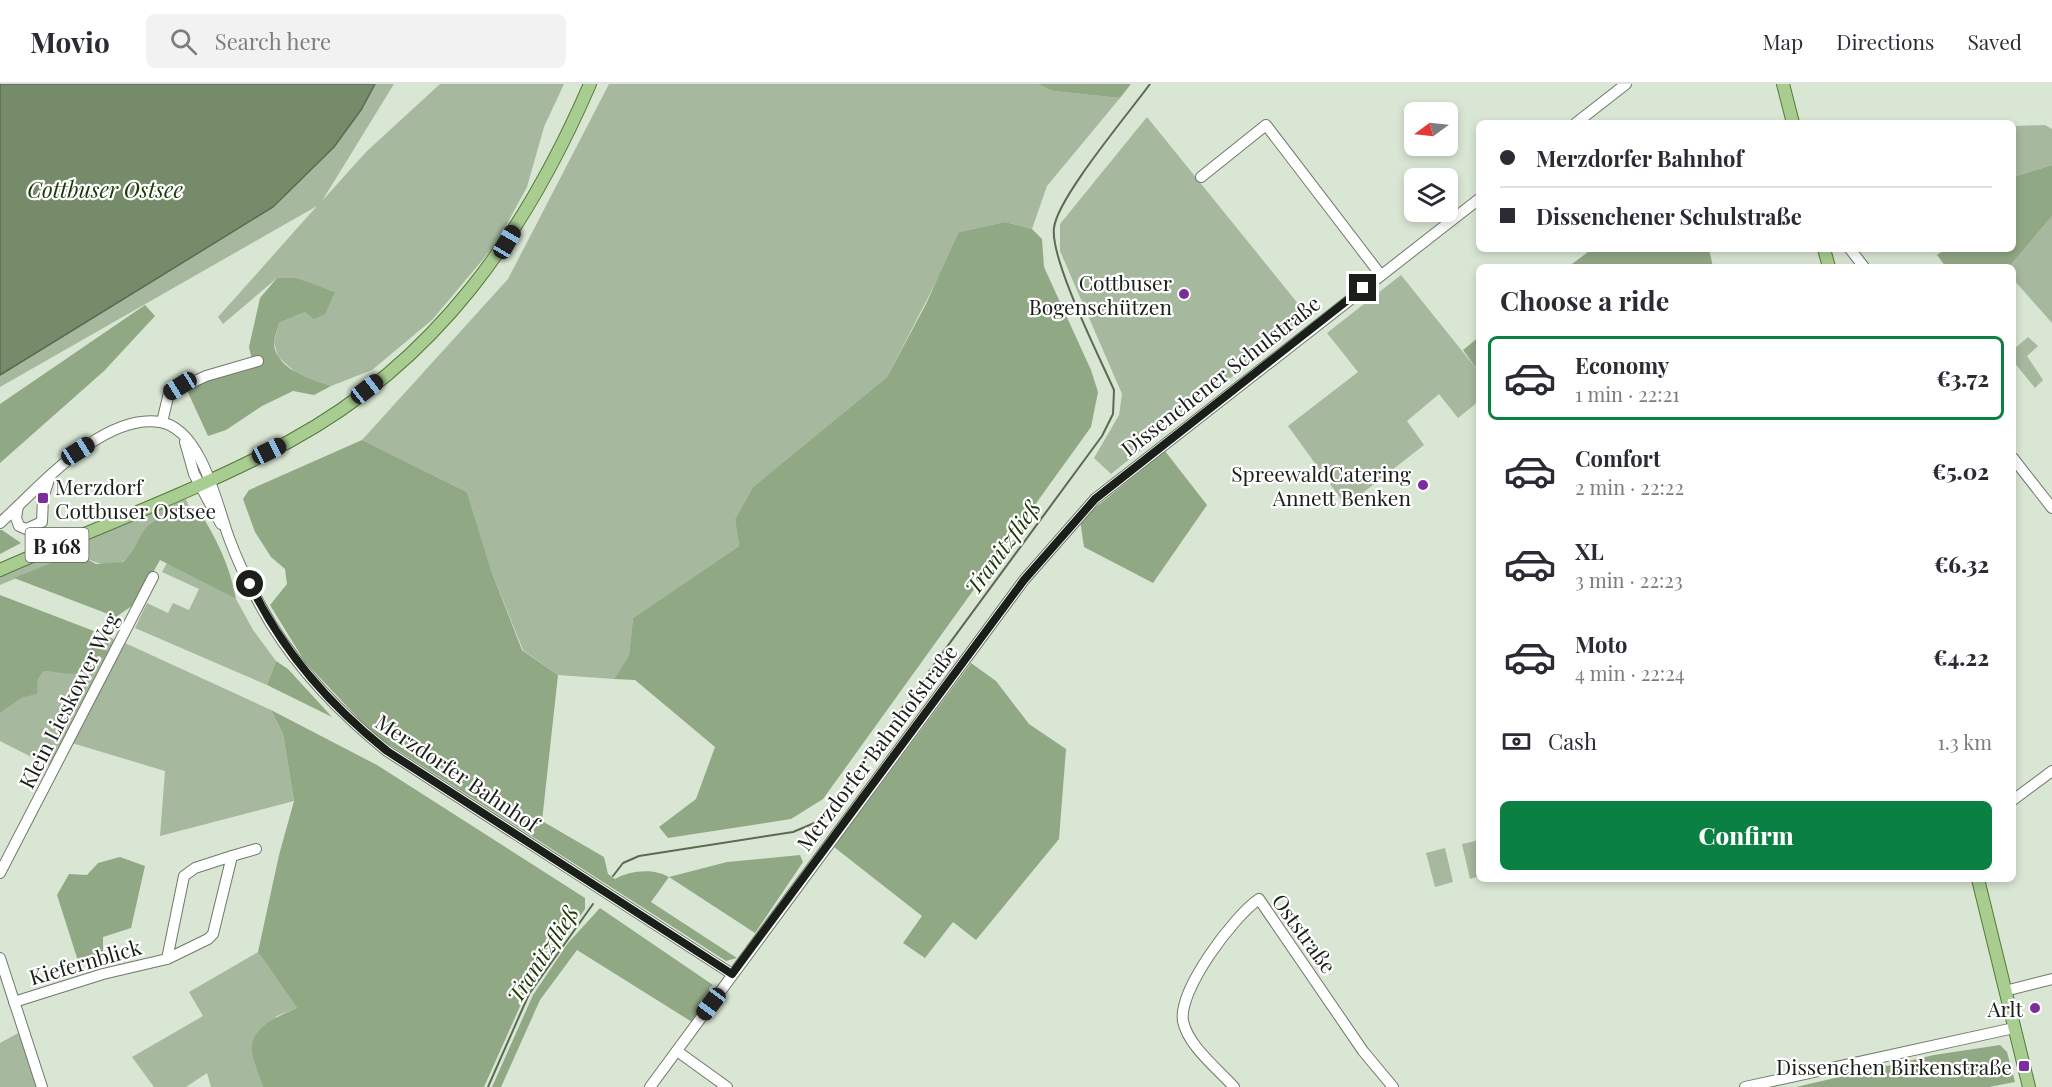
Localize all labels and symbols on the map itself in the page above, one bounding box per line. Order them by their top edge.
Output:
north arrow [1404,102,1458,156]
water label: Cottbuser Ostsee [27,174,183,204]
car [490,222,524,262]
place label: Cottbuser Bogenschützen [1029,268,1173,320]
route end [1349,274,1376,301]
marker: Cottbuser Bogenschützen [1177,287,1191,301]
street label: Dissenchener Schulstraße [1115,288,1325,462]
car [160,369,200,403]
car [347,371,387,407]
car [58,434,98,468]
car [249,435,289,467]
place label: SpreewaldCatering Annett Benken [1231,459,1411,511]
place label: Merzdorf Cottbuser Ostsee [55,472,216,524]
marker: SpreewaldCatering Annett Benken [1416,478,1430,492]
marker: Merzdorf Cottbuser Ostsee [36,491,50,505]
water label: Tranitzfließ [957,494,1047,600]
road number: B 168 [26,528,88,562]
route start [236,570,263,597]
street label: Klein Lieskower Weg [11,607,125,793]
street label: Merzdorfer Bahnhofstraße [789,638,963,856]
street label: Merzdorfer Bahnhof [371,707,547,838]
street label: Oststraße [1267,888,1343,978]
water label: Tranitzfließ [499,900,585,1008]
street label: Kiefernblick [26,932,145,990]
car [693,984,729,1024]
place label: Arlt [1986,994,2024,1022]
marker: Arlt [2028,1001,2042,1015]
place label: Dissenchen Birkenstraße [1776,1052,2012,1080]
marker: Dissenchen Birkenstraße [2017,1059,2031,1073]

